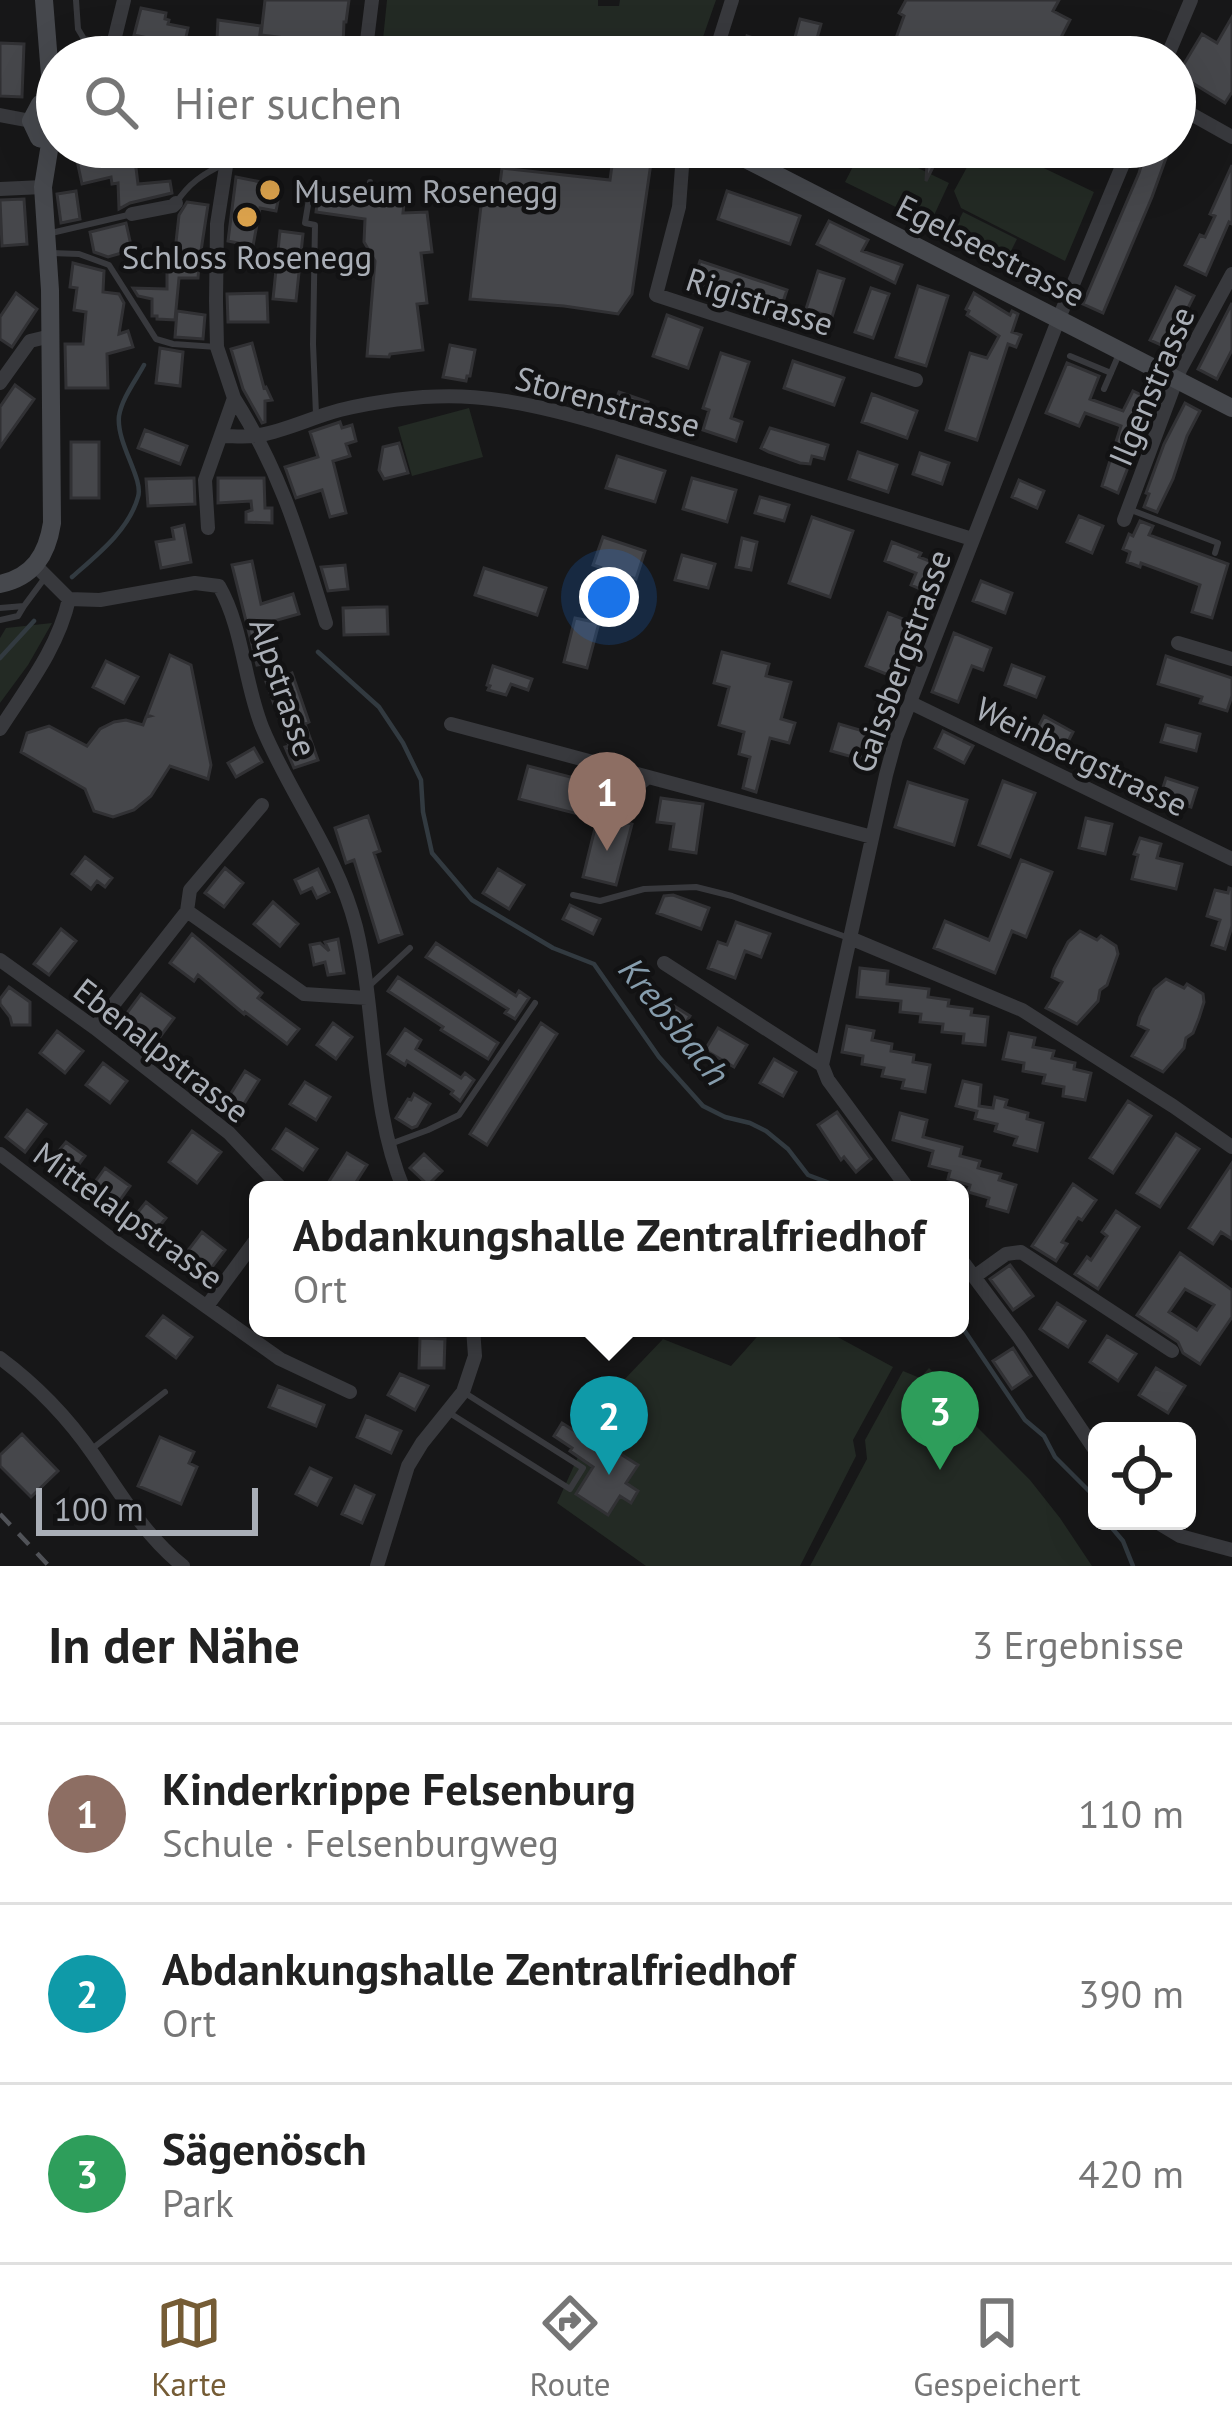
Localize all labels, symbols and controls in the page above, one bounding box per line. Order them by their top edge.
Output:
search box [36,36,1196,168]
icon: search [78,69,144,135]
text: Hier suchen [174,73,402,131]
place label: Museum Rosenegg [294,169,558,212]
marker: Museum Rosenegg [257,177,283,203]
street label: Egelseestrasse [889,184,1093,316]
marker: Schloss Rosenegg [234,204,260,230]
place label: Schloss Rosenegg [122,235,372,278]
street label: Rigistrasse [681,257,839,345]
street label: Ilgenstrasse [1098,300,1204,472]
street label: Storenstrasse [511,356,705,446]
street label: Gaissbergstrasse [840,544,960,778]
your location [579,567,639,627]
street label: Alpstrasse [240,612,328,762]
street label: Weinbergstrasse [969,686,1195,826]
pin: 1 [568,752,646,851]
water label: Krebsbach [609,947,741,1095]
street label: Ebenalpstrasse [65,968,259,1132]
street label: Mittelalpstrasse [26,1132,232,1298]
popup [249,1181,969,1337]
text: Abdankungshalle Zentralfriedhof [293,1205,925,1263]
text: Ort [293,1263,347,1314]
pin: 3 [901,1371,979,1470]
pin: 2 [570,1376,648,1475]
map controls [1088,1422,1196,1530]
button: locate [1088,1422,1196,1530]
scale bar [36,1482,258,1535]
text: 100 m [54,1487,144,1530]
text: In der Nähe [48,1611,300,1677]
text: 3 Ergebnisse [972,1619,1184,1670]
text: Kinderkrippe Felsenburg [162,1759,636,1817]
text: 1 [76,1788,98,1839]
text: 110 m [1078,1788,1184,1839]
text: Schule · Felsenburgweg [162,1817,559,1868]
text: Abdankungshalle Zentralfriedhof [162,1939,794,1997]
text: 2 [76,1968,98,2019]
text: 390 m [1078,1968,1184,2019]
text: Ort [162,1997,216,2048]
text: Sägenösch [162,2119,367,2177]
text: 3 [76,2148,98,2199]
text: 420 m [1078,2148,1184,2199]
text: Park [162,2177,234,2228]
tab: Karte [151,2290,227,2405]
tab: Route [529,2290,611,2405]
tab: Gespeichert [913,2290,1081,2405]

